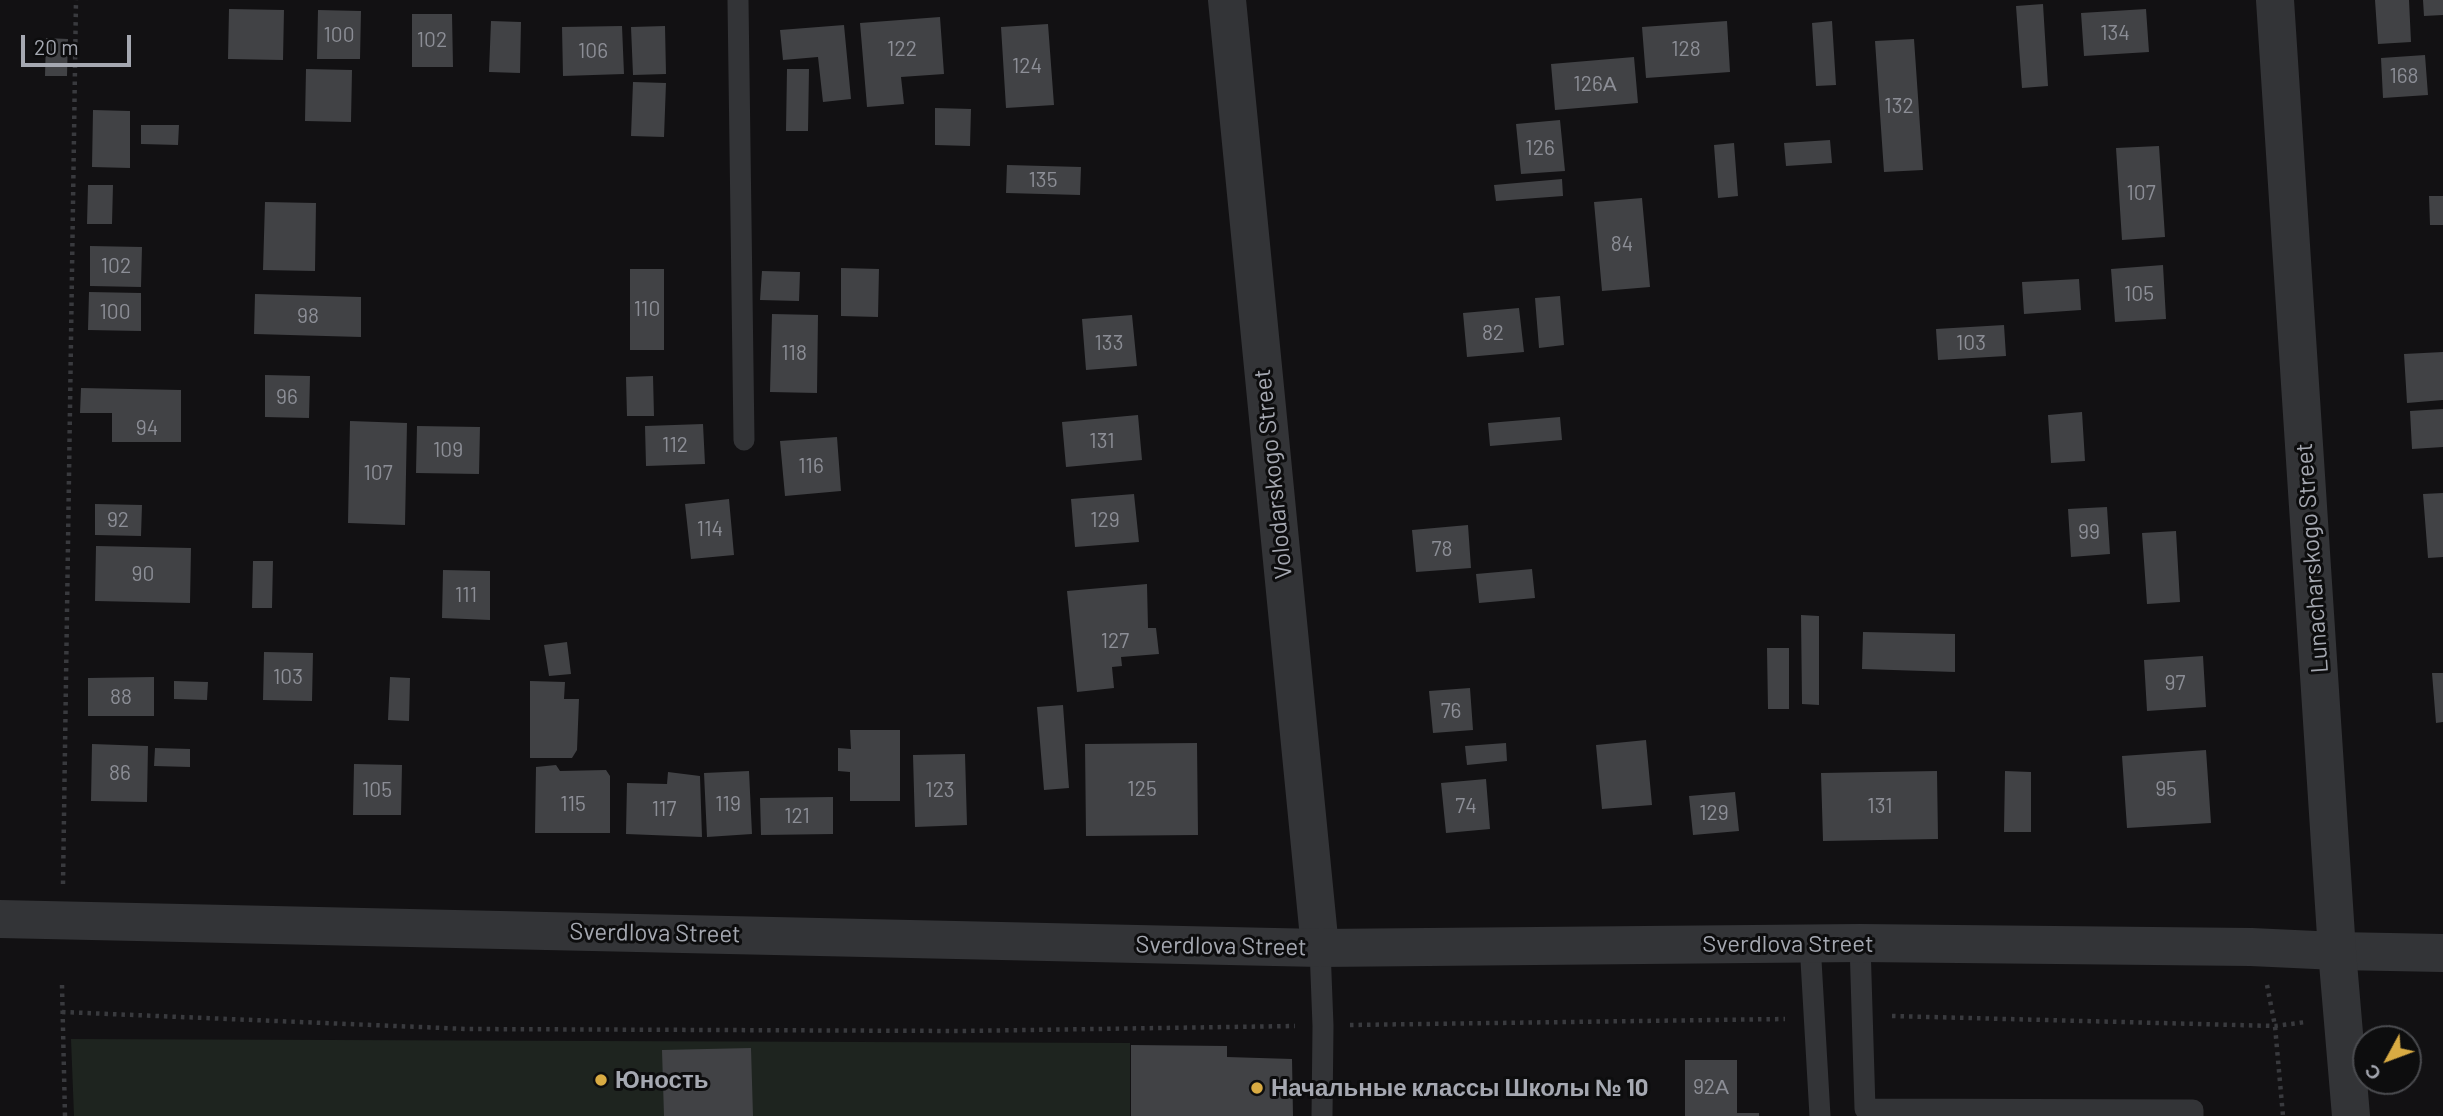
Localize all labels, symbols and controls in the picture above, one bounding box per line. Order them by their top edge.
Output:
house number: 134 [2100,20,2130,46]
scale bar [24,21,135,65]
house number: 100 [323,22,355,48]
house number: 102 [417,27,447,53]
text: 20 m [34,34,79,59]
house number: 122 [887,36,917,62]
house number: 128 [1671,36,1701,62]
house number: 106 [578,38,608,64]
house number: 124 [1012,53,1042,79]
house number: 168 [2389,63,2419,89]
house number: 126А [1573,71,1617,97]
house number: 132 [1884,93,1914,119]
house number: 126 [1525,135,1555,161]
house number: 135 [1029,167,1057,193]
house number: 107 [2126,180,2156,206]
house number: 84 [1611,231,1633,257]
house number: 102 [101,253,131,279]
house number: 105 [2124,281,2154,307]
house number: 110 [634,296,660,322]
house number: 100 [99,299,131,325]
house number: 98 [297,303,319,329]
house number: 82 [1482,320,1504,346]
house number: 133 [1095,330,1123,356]
house number: 103 [1956,330,1986,356]
house number: 118 [781,340,807,366]
street label: Volodarskogo Street [1248,368,1298,580]
house number: 96 [276,384,298,410]
house number: 94 [136,415,158,441]
house number: 131 [1089,428,1115,454]
house number: 112 [662,432,688,458]
house number: 109 [433,437,463,463]
street label: Lunacharskogo Street [2290,442,2334,674]
house number: 116 [798,453,824,479]
house number: 107 [363,460,393,486]
house number: 92 [107,507,129,533]
house number: 129 [1090,507,1120,533]
house number: 114 [697,516,723,542]
house number: 99 [2078,519,2100,545]
house number: 78 [1432,536,1452,562]
house number: 90 [132,561,154,587]
house number: 111 [455,582,477,608]
house number: 127 [1101,628,1129,654]
house number: 103 [273,664,303,690]
house number: 97 [2165,670,2185,696]
house number: 88 [110,684,132,710]
house number: 76 [1441,698,1461,724]
house number: 86 [109,760,131,786]
house number: 125 [1127,776,1157,802]
house number: 95 [2155,776,2177,802]
house number: 105 [362,777,392,803]
house number: 123 [925,777,955,803]
house number: 115 [560,791,586,817]
house number: 119 [715,791,741,817]
house number: 74 [1455,793,1477,819]
house number: 131 [1867,793,1893,819]
house number: 117 [652,796,676,822]
house number: 129 [1699,800,1729,826]
house number: 121 [784,803,810,829]
street label: Sverdlova Street [569,917,741,949]
street label: Sverdlova Street [1135,930,1307,962]
street label: Sverdlova Street [1702,930,1874,958]
north arrow [2352,1025,2422,1095]
text: С [2359,1060,2385,1086]
place label: Юность [615,1066,708,1094]
marker: Юность [593,1072,609,1088]
place label: Начальные классы Школы № 10 [1271,1074,1649,1102]
house number: 92А [1693,1074,1729,1100]
marker: Начальные классы Школы № 10 [1249,1080,1265,1096]

